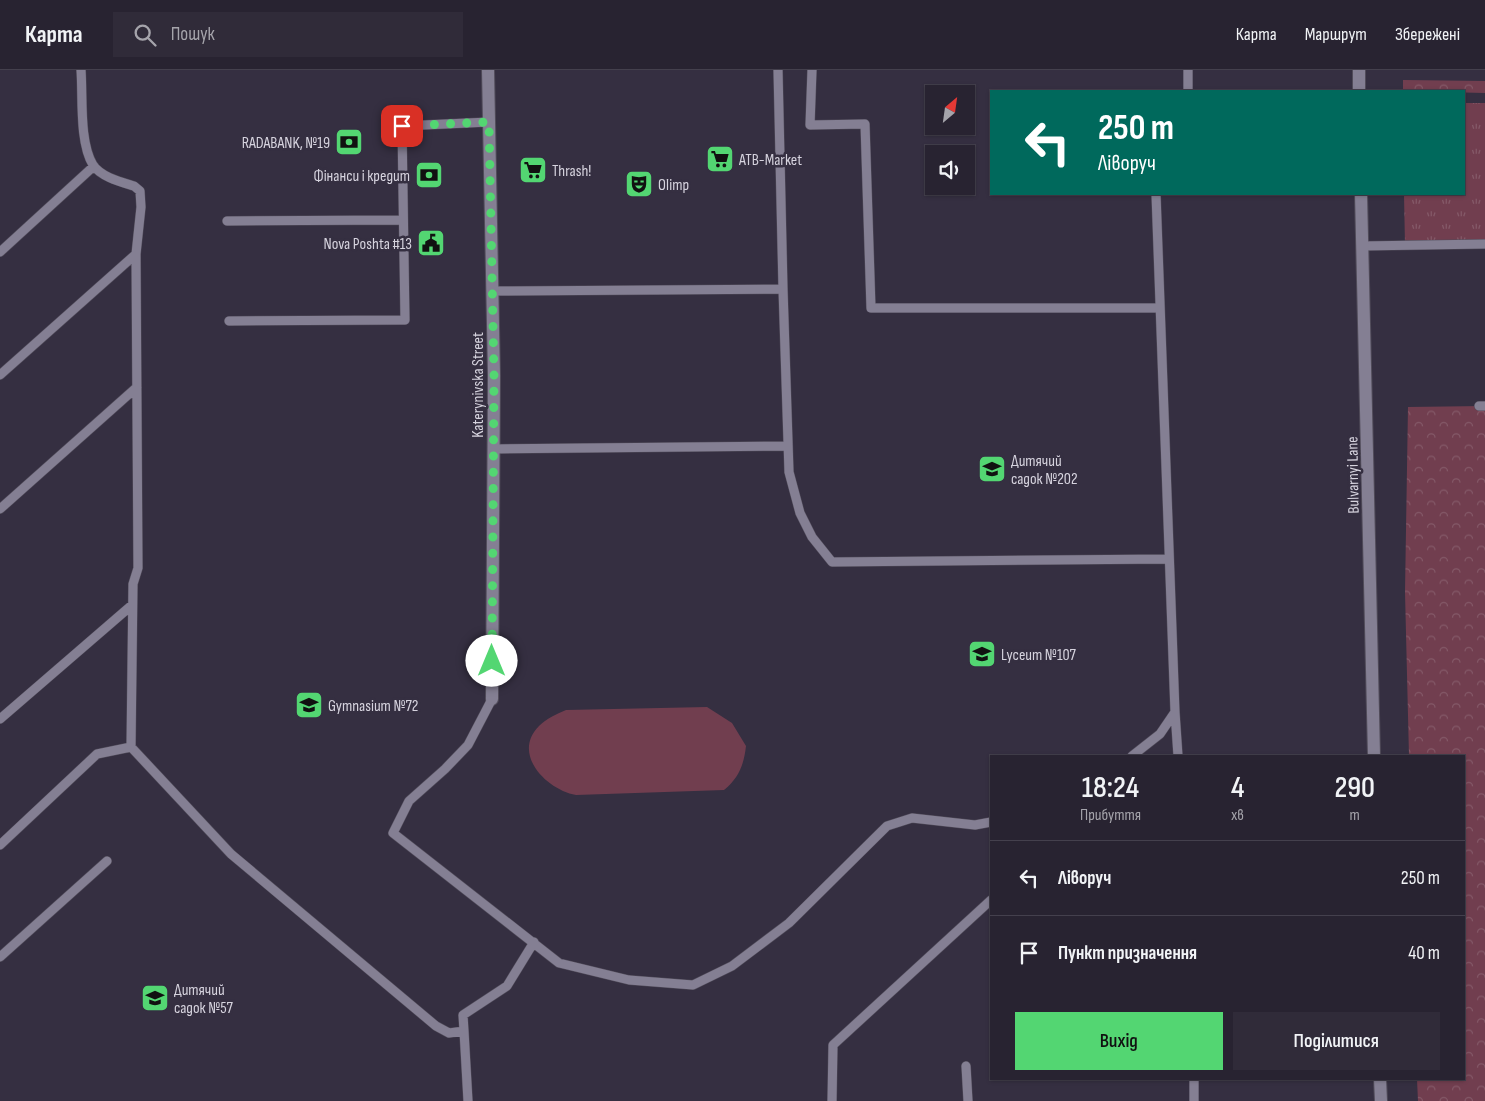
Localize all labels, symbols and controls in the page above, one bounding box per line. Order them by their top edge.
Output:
search box [113,12,463,57]
text: Карта [25,20,83,49]
icon: search [131,21,159,49]
text: Пошук [171,23,215,46]
text: Карта [1236,24,1277,45]
text: Маршрут [1305,24,1367,45]
text: Збережені [1395,24,1460,45]
north arrow [925,85,975,135]
map controls [925,85,975,195]
pin [381,105,423,147]
text: 250 m [1098,107,1174,150]
icon: left [1015,110,1080,175]
icon: arrive [388,112,416,140]
bank icon: RADABANK, №19 [334,127,364,157]
place label: RADABANK, №19 [242,134,330,153]
supermarket icon: ATB-Market [705,144,735,174]
button: sound [925,145,975,195]
text: Ліворуч [1098,150,1156,177]
place label: ATB-Market [738,151,802,170]
supermarket icon: Thrash! [518,155,548,185]
bank icon: Фінанси і кредит [414,160,444,190]
place label: Thrash! [552,162,591,181]
place label: Фінанси і кредит [313,167,410,186]
theatre icon: Olimp [624,169,654,199]
place label: Olimp [658,176,689,195]
public building icon: Nova Poshta #13 [416,228,446,258]
place label: Nova Poshta #13 [323,235,412,254]
street label: Katerynivska Street [469,332,488,438]
street label: Bulvarnyi Lane [1343,436,1364,514]
place label: Дитячий садок №202 [1011,452,1078,489]
school or university icon: Дитячий садок №202 [977,454,1007,484]
position arrow [465,634,517,686]
school or university icon: Lyceum №107 [967,639,997,669]
place label: Lyceum №107 [1001,646,1077,665]
school or university icon: Gymnasium №72 [294,690,324,720]
place label: Gymnasium №72 [328,697,418,716]
text: 18:24 [1082,770,1139,806]
text: 4 [1231,770,1244,806]
text: 290 [1334,770,1375,806]
text: Прибуття [1080,806,1141,825]
text: хв [1231,806,1244,825]
text: m [1350,806,1360,825]
icon: left [1015,864,1043,892]
text: Ліворуч [1058,867,1111,890]
text: 250 m [1401,867,1440,890]
icon: arrive [1015,939,1043,967]
text: Пункт призначення [1058,942,1197,965]
text: 40 m [1408,942,1440,965]
place label: Дитячий садок №57 [174,981,234,1018]
school or university icon: Дитячий садок №57 [140,983,170,1013]
button: Вихід [1015,1012,1223,1070]
button: Поділитися [1233,1012,1440,1070]

